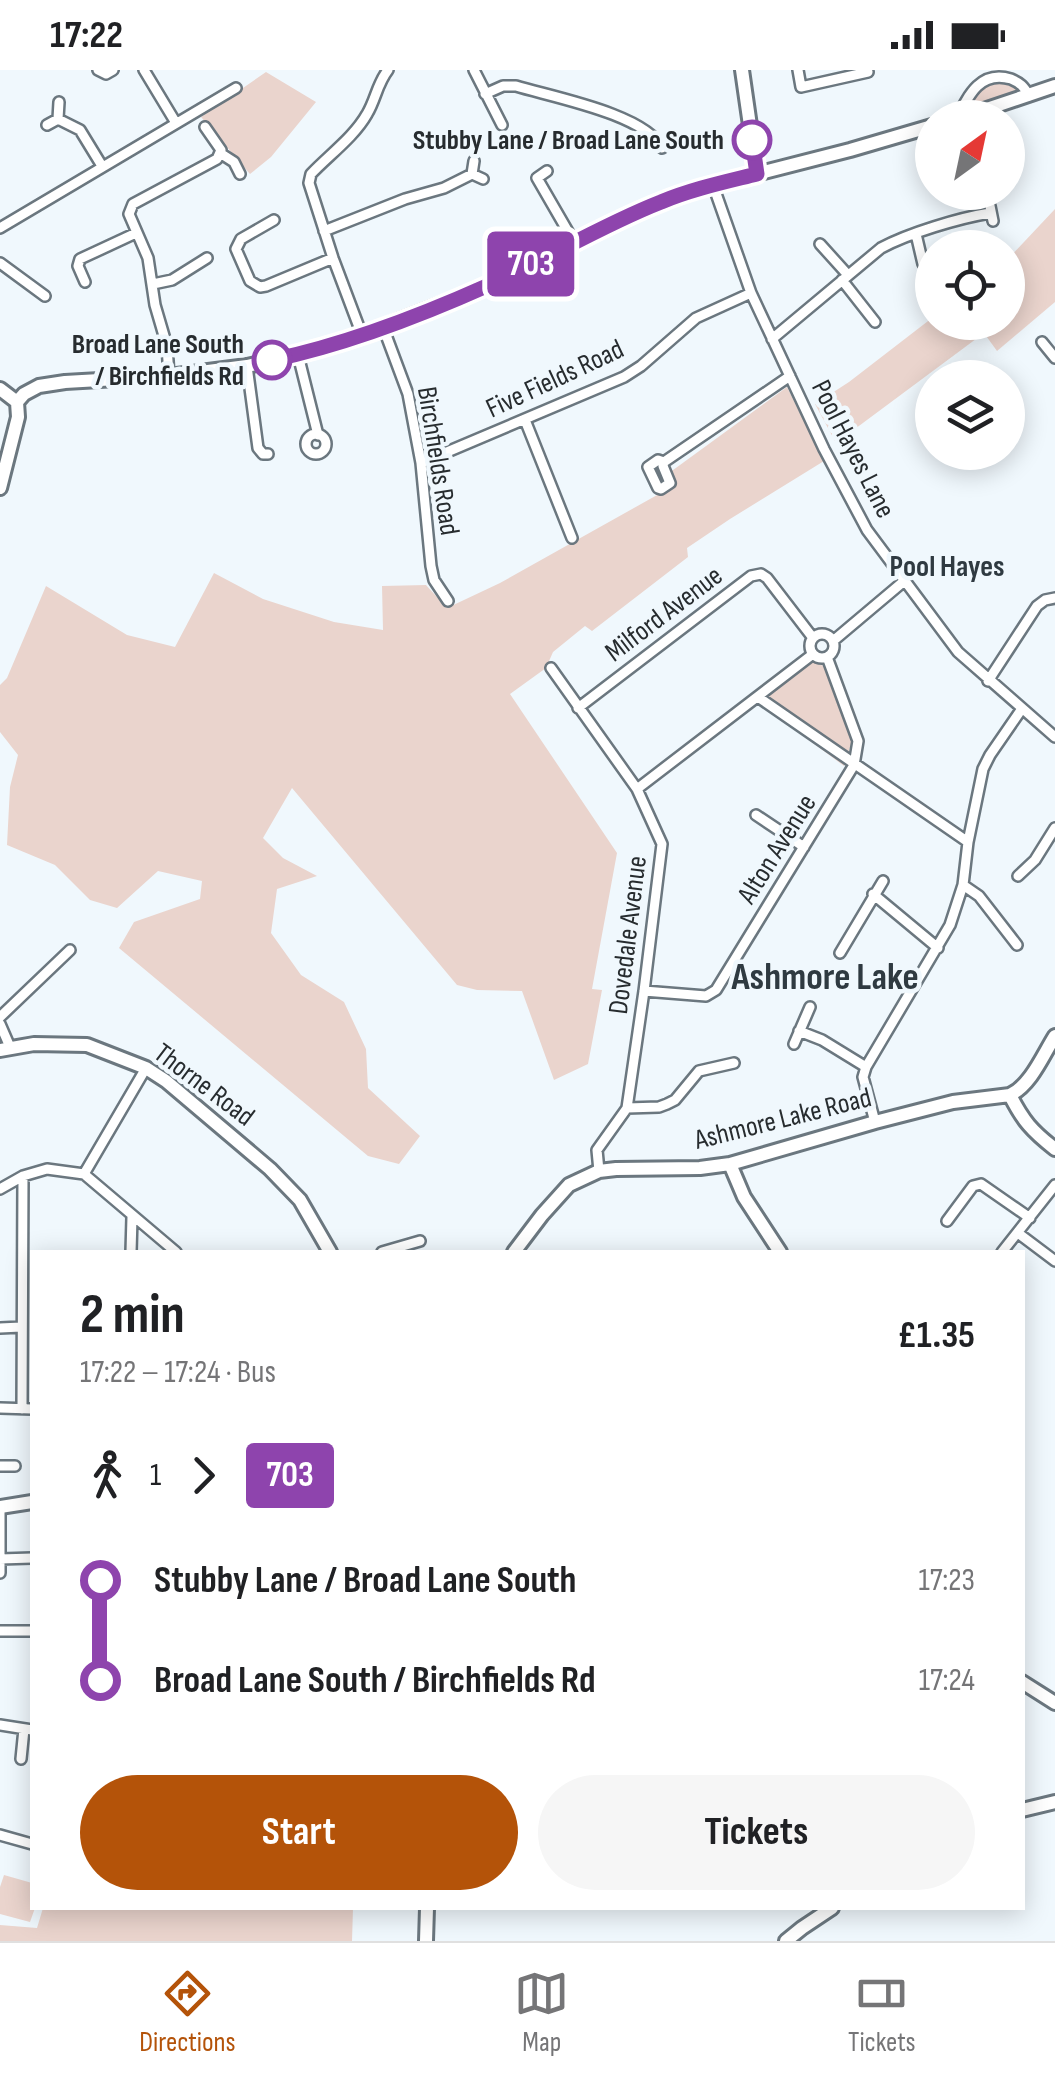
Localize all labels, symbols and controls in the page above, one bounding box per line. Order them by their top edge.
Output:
text: 17:22 [50,13,123,58]
north arrow [915,100,1025,210]
map controls [915,100,1025,470]
marker: Stubby Lane / Broad Lane South [733,121,771,159]
place label: Stubby Lane / Broad Lane South [413,124,724,157]
button: locate [915,230,1025,340]
line badge: 703 [474,232,588,296]
text: 703 [507,243,555,286]
place label: Broad Lane South / Birchfields Rd [72,328,244,393]
street label: Five Fields Road [481,333,629,425]
marker: Broad Lane South / Birchfields Rd [253,341,291,379]
button: layers [915,360,1025,470]
street label: Pool Hayes Lane [804,375,902,523]
street label: Birchfields Road [410,384,466,538]
district label: Pool Hayes [889,549,1005,585]
street label: Milford Avenue [599,559,729,669]
street label: Alton Avenue [730,788,823,910]
street label: Dovedale Avenue [602,854,654,1016]
district label: Ashmore Lake [730,955,919,1000]
street label: Thorne Road [147,1037,261,1133]
street label: Ashmore Lake Road [690,1081,875,1157]
text: 2 min [80,1282,185,1349]
text: £1.35 [897,1313,975,1358]
text: 17:22 – 17:24 · Bus [80,1353,276,1392]
icon: walk [80,1448,135,1503]
icon: forward [176,1448,231,1503]
text: 703 [266,1454,314,1497]
text: 1 [150,1456,161,1495]
text: Stubby Lane / Broad Lane South [154,1558,577,1603]
text: 17:23 [919,1561,975,1600]
text: Broad Lane South / Birchfields Rd [154,1658,596,1703]
text: 17:24 [919,1661,975,1700]
button: Start [80,1775,518,1890]
button: Tickets [538,1775,975,1890]
tab: Directions [139,1966,236,2059]
tab: Map [514,1966,569,2059]
tab: Tickets [848,1966,916,2059]

